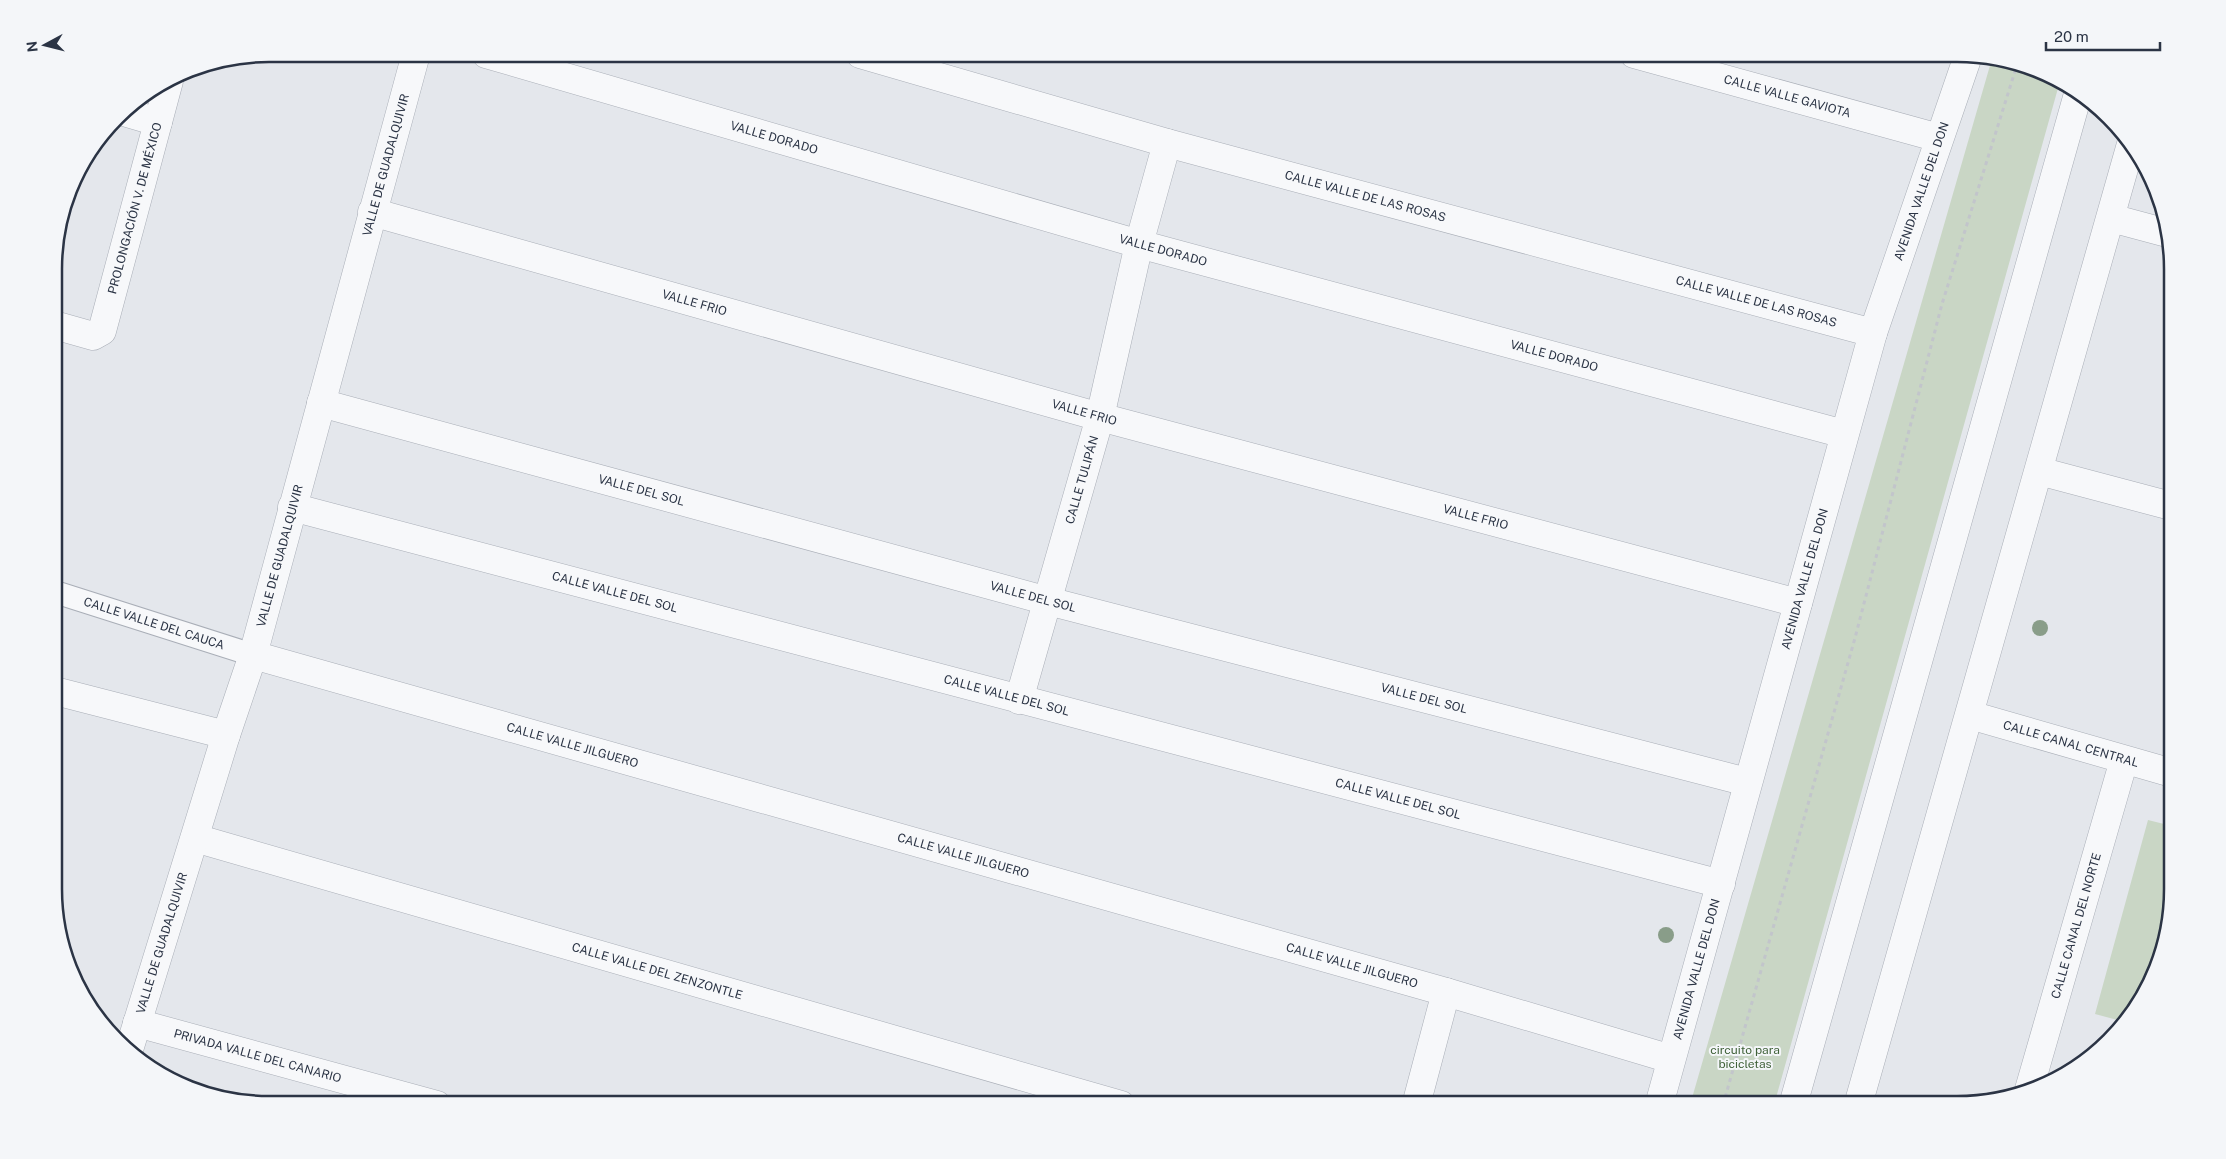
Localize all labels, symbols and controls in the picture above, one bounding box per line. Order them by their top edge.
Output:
north arrow [20,20,70,70]
scale bar [2046,20,2160,52]
text: 20 m [2054,28,2089,45]
text: N [23,40,41,53]
street label: CALLE VALLE GAVIOTA [1722,72,1853,120]
street label: VALLE DE GUADALQUIVIR [360,92,412,238]
street label: VALLE DORADO [729,118,820,157]
street label: AVENIDA VALLE DEL DON [1891,120,1952,262]
street label: PROLONGACIÓN V. DE MÉXICO [105,121,165,295]
street label: CALLE VALLE DE LAS ROSAS [1283,168,1447,225]
street label: VALLE DORADO [1118,232,1209,269]
street label: CALLE VALLE DE LAS ROSAS [1674,273,1838,330]
street label: VALLE FRIO [660,287,729,319]
street label: VALLE DORADO [1509,337,1600,374]
street label: VALLE FRIO [1050,397,1119,428]
street label: CALLE TULIPÁN [1063,434,1101,526]
street label: VALLE DEL SOL [597,472,686,509]
street label: VALLE DE GUADALQUIVIR [254,483,306,629]
street label: VALLE FRIO [1441,502,1510,533]
street label: AVENIDA VALLE DEL DON [1779,507,1831,651]
street label: CALLE VALLE DEL SOL [551,569,679,615]
street label: VALLE DEL SOL [988,579,1078,615]
street label: CALLE VALLE DEL CAUCA [82,595,227,653]
street label: CALLE VALLE DEL SOL [942,672,1071,719]
street label: VALLE DEL SOL [1379,680,1469,716]
street label: CALLE CANAL CENTRAL [2001,718,2140,770]
street label: CALLE VALLE JILGUERO [505,720,640,771]
street label: CALLE VALLE DEL SOL [1334,776,1463,822]
street label: CALLE VALLE JILGUERO [896,830,1031,881]
street label: CALLE CANAL DEL NORTE [2049,851,2104,1000]
street label: VALLE DE GUADALQUIVIR [134,871,190,1015]
street label: AVENIDA VALLE DEL DON [1670,897,1723,1041]
street label: CALLE VALLE DEL ZENZONTLE [570,940,744,1003]
street label: CALLE VALLE JILGUERO [1284,940,1420,991]
street label: PRIVADA VALLE DEL CANARIO [172,1026,343,1086]
park label: circuito para bicicletas [1710,1043,1780,1071]

